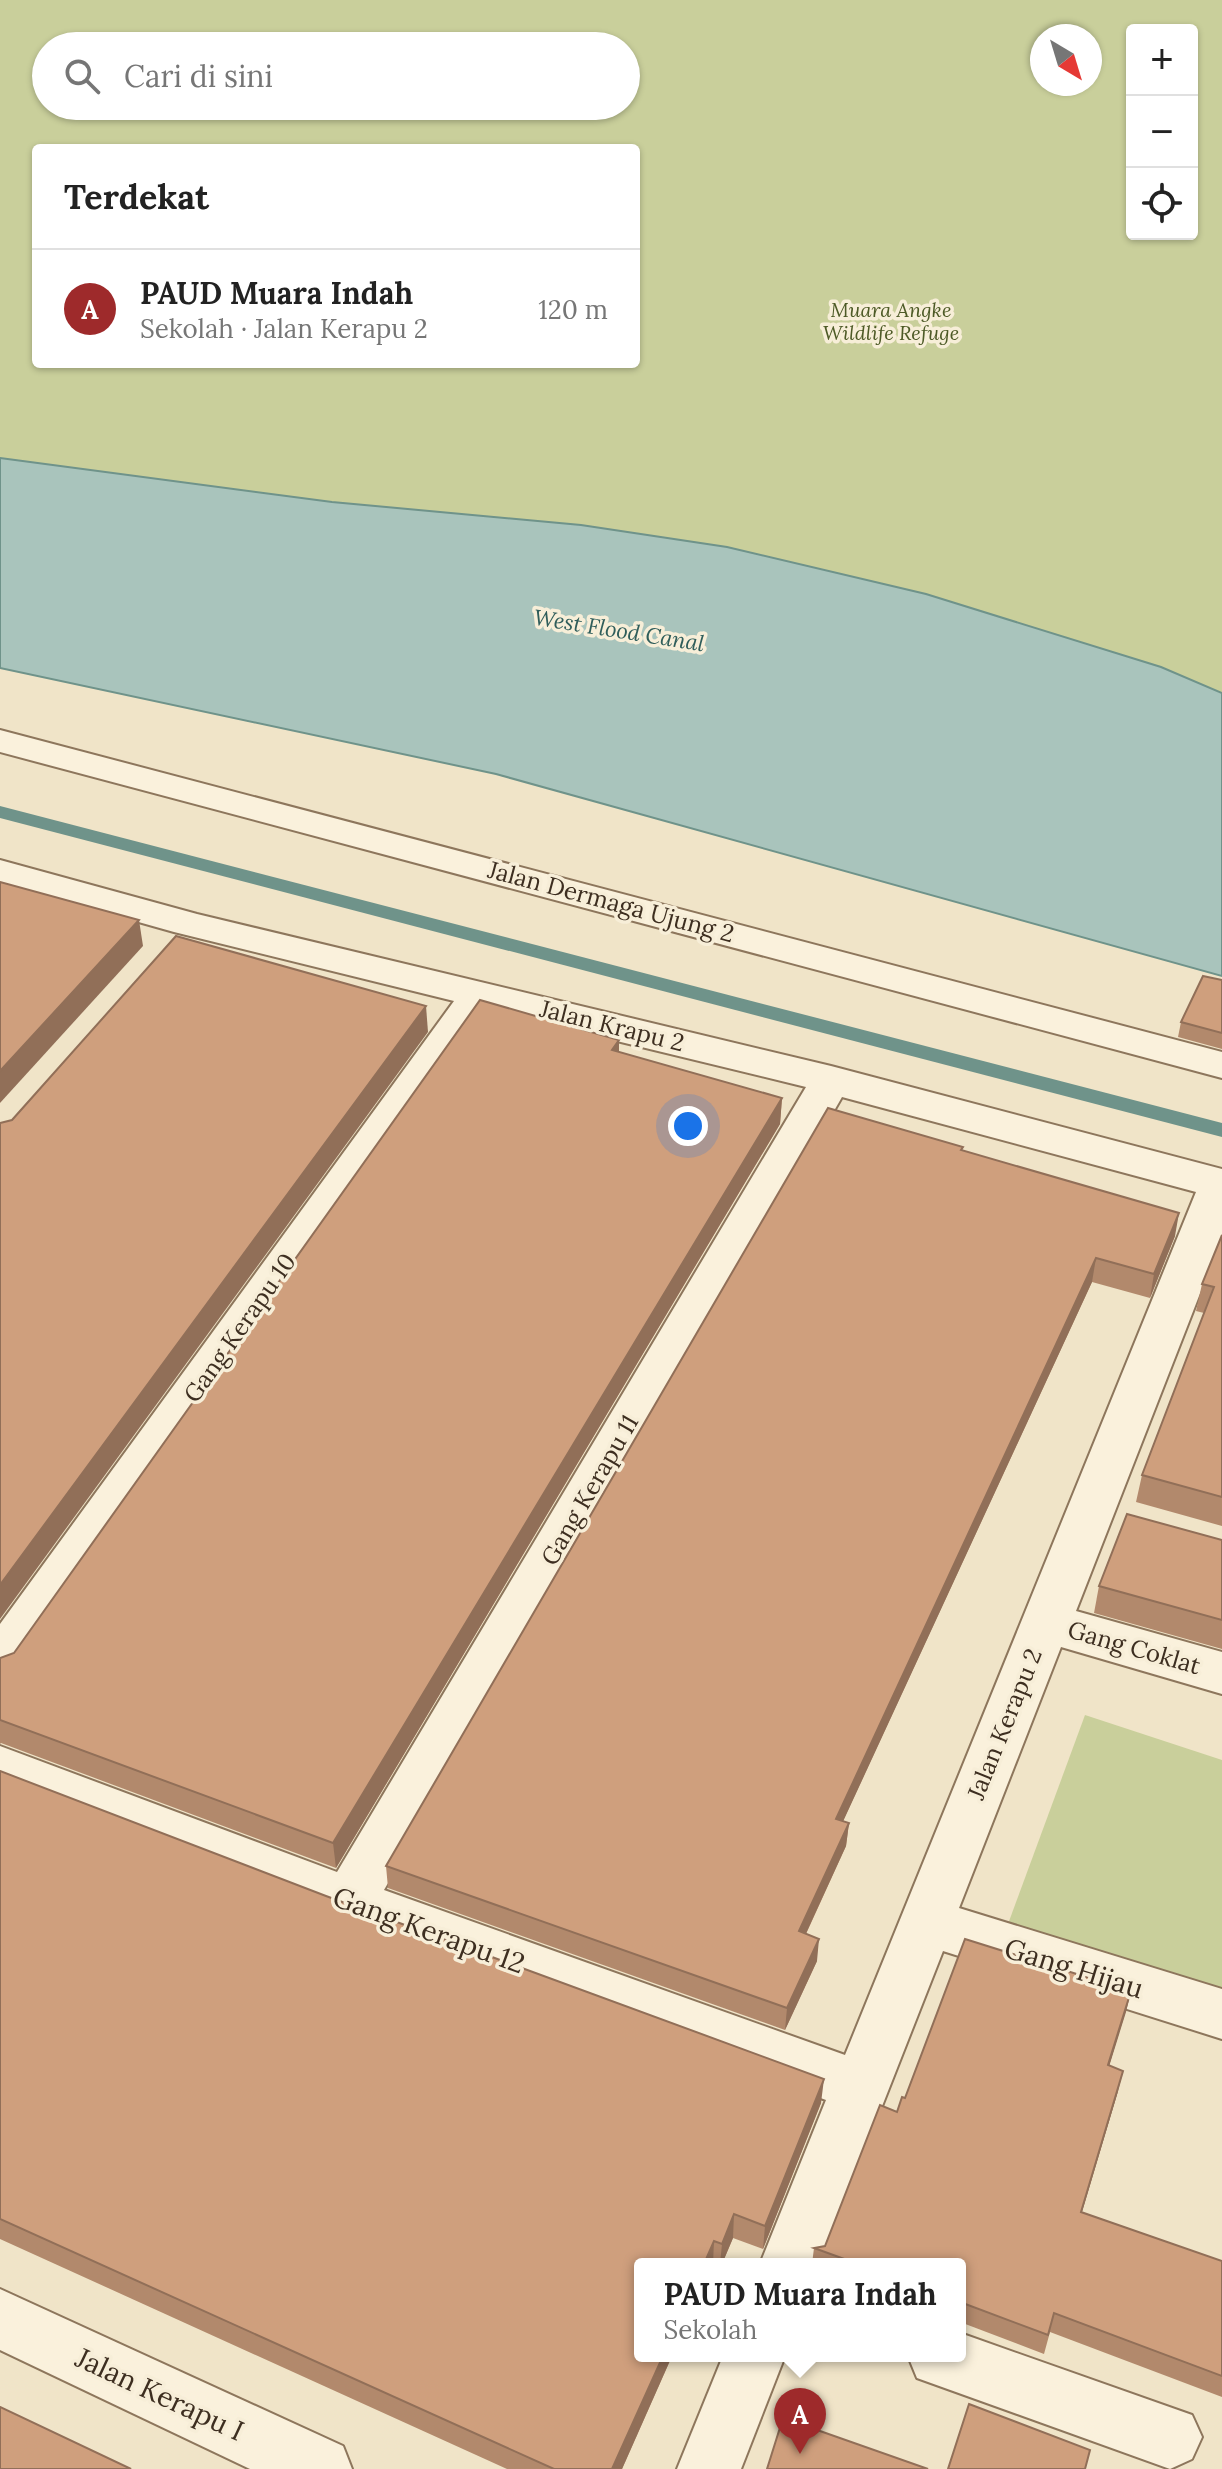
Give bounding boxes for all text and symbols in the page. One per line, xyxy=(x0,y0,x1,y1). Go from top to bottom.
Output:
north arrow xyxy=(1030,24,1102,96)
map controls xyxy=(1126,24,1198,240)
button: + xyxy=(1126,24,1198,96)
search box xyxy=(32,32,640,120)
icon: search xyxy=(60,54,104,98)
text: Cari di sini xyxy=(124,57,273,95)
button: − xyxy=(1126,96,1198,168)
button: locate xyxy=(1126,168,1198,240)
text: Terdekat xyxy=(64,175,209,218)
text: PAUD Muara Indah xyxy=(140,274,413,312)
text: A xyxy=(81,293,99,326)
text: 120 m xyxy=(538,293,608,326)
park label: Muara Angke Wildlife Refuge xyxy=(823,297,959,345)
text: Sekolah · Jalan Kerapu 2 xyxy=(140,312,428,345)
water label: West Flood Canal xyxy=(532,603,706,657)
street label: Jalan Dermaga Ujung 2 xyxy=(484,853,738,949)
street label: Jalan Krapu 2 xyxy=(536,992,687,1058)
your location xyxy=(668,1106,708,1146)
street label: Gang Kerapu 10 xyxy=(177,1247,302,1408)
street label: Gang Kerapu 11 xyxy=(534,1409,645,1571)
street label: Gang Coklat xyxy=(1064,1614,1205,1681)
street label: Jalan Kerapu 2 xyxy=(960,1644,1049,1805)
street label: Gang Kerapu 12 xyxy=(328,1879,530,1981)
street label: Gang Hijau xyxy=(1000,1930,1148,2006)
popup xyxy=(634,2258,966,2362)
text: PAUD Muara Indah xyxy=(663,2275,937,2313)
text: Sekolah xyxy=(663,2313,757,2346)
street label: Jalan Kerapu I xyxy=(69,2339,250,2449)
pin: A xyxy=(774,2388,826,2454)

